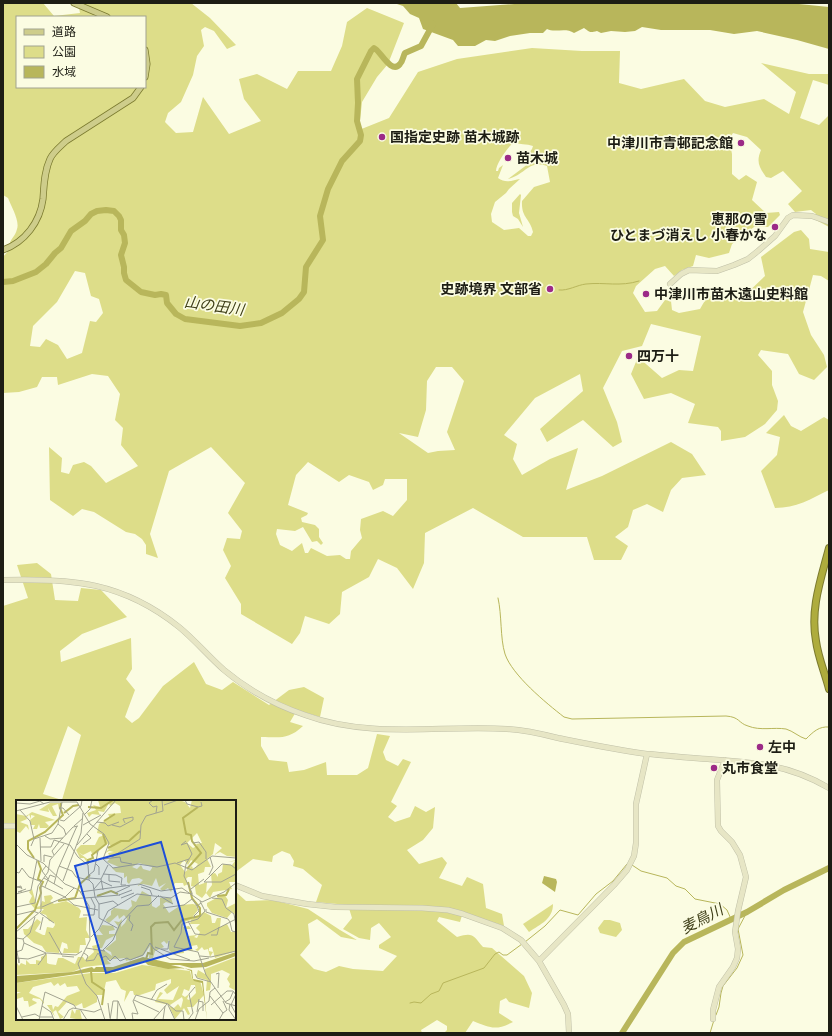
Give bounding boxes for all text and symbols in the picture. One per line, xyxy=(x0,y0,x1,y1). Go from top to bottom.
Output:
legend xyxy=(16,16,146,88)
text: 道路 xyxy=(52,25,76,39)
text: 公園 xyxy=(52,45,76,59)
text: 水域 xyxy=(52,65,76,79)
place label: 国指定史跡 苗木城跡 xyxy=(390,129,520,145)
marker: 国指定史跡 苗木城跡 xyxy=(377,132,387,142)
place label: 中津川市青邨記念館 xyxy=(607,135,733,151)
marker: 中津川市青邨記念館 xyxy=(736,138,746,148)
place label: 苗木城 xyxy=(516,150,558,166)
marker: 苗木城 xyxy=(503,153,513,163)
place label: 恵那の雪 ひとまづ消えし 小春かな xyxy=(610,211,767,243)
marker: 恵那の雪 ひとまづ消えし 小春かな xyxy=(770,222,780,232)
place label: 史跡境界 文部省 xyxy=(440,281,542,297)
marker: 史跡境界 文部省 xyxy=(545,284,555,294)
place label: 中津川市苗木遠山史料館 xyxy=(654,286,808,302)
marker: 中津川市苗木遠山史料館 xyxy=(641,289,651,299)
water label: 山の田川 xyxy=(183,293,247,319)
place label: 四万十 xyxy=(637,348,679,364)
marker: 四万十 xyxy=(624,351,634,361)
place label: 左中 xyxy=(768,739,796,755)
marker: 左中 xyxy=(755,742,765,752)
place label: 丸市食堂 xyxy=(722,760,778,776)
marker: 丸市食堂 xyxy=(709,763,719,773)
inset map xyxy=(16,800,236,1020)
water label: 麦鳥川 xyxy=(678,900,728,938)

